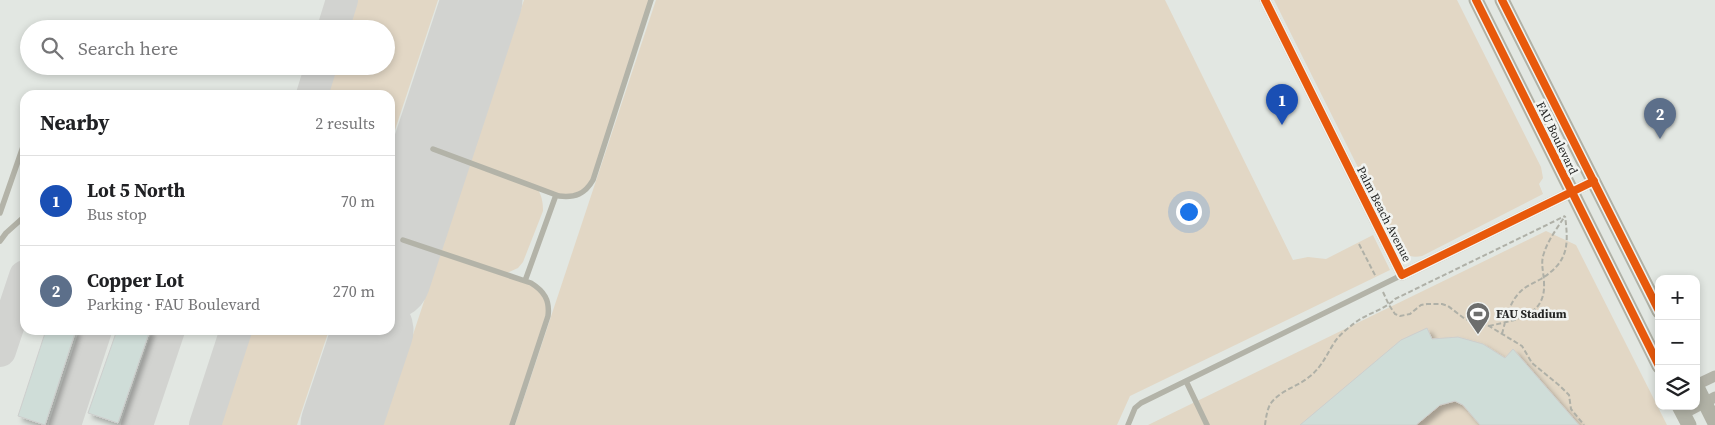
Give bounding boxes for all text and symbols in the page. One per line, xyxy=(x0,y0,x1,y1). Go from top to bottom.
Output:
search box xyxy=(20,20,395,75)
icon: search xyxy=(38,34,66,62)
text: Search here xyxy=(78,35,178,61)
pin: 1 xyxy=(1266,84,1298,125)
pin: 2 xyxy=(1644,98,1676,139)
street label: FAU Boulevard xyxy=(1532,99,1582,177)
text: Nearby xyxy=(40,108,110,137)
text: 2 results xyxy=(315,112,375,134)
street label: Palm Beach Avenue xyxy=(1353,164,1415,264)
text: Lot 5 North xyxy=(87,177,185,203)
text: 1 xyxy=(52,190,60,212)
text: 70 m xyxy=(341,190,375,212)
your location xyxy=(1176,199,1202,225)
text: Bus stop xyxy=(87,203,147,225)
text: Copper Lot xyxy=(87,267,184,293)
map controls xyxy=(1655,275,1700,410)
button: + xyxy=(1655,275,1700,320)
text: 2 xyxy=(52,280,60,302)
text: 270 m xyxy=(333,280,375,302)
text: Parking · FAU Boulevard xyxy=(87,293,260,315)
sports icon: FAU Stadium xyxy=(1465,301,1491,335)
place label: FAU Stadium xyxy=(1496,306,1567,322)
button: − xyxy=(1655,320,1700,365)
button: layers xyxy=(1655,365,1700,410)

